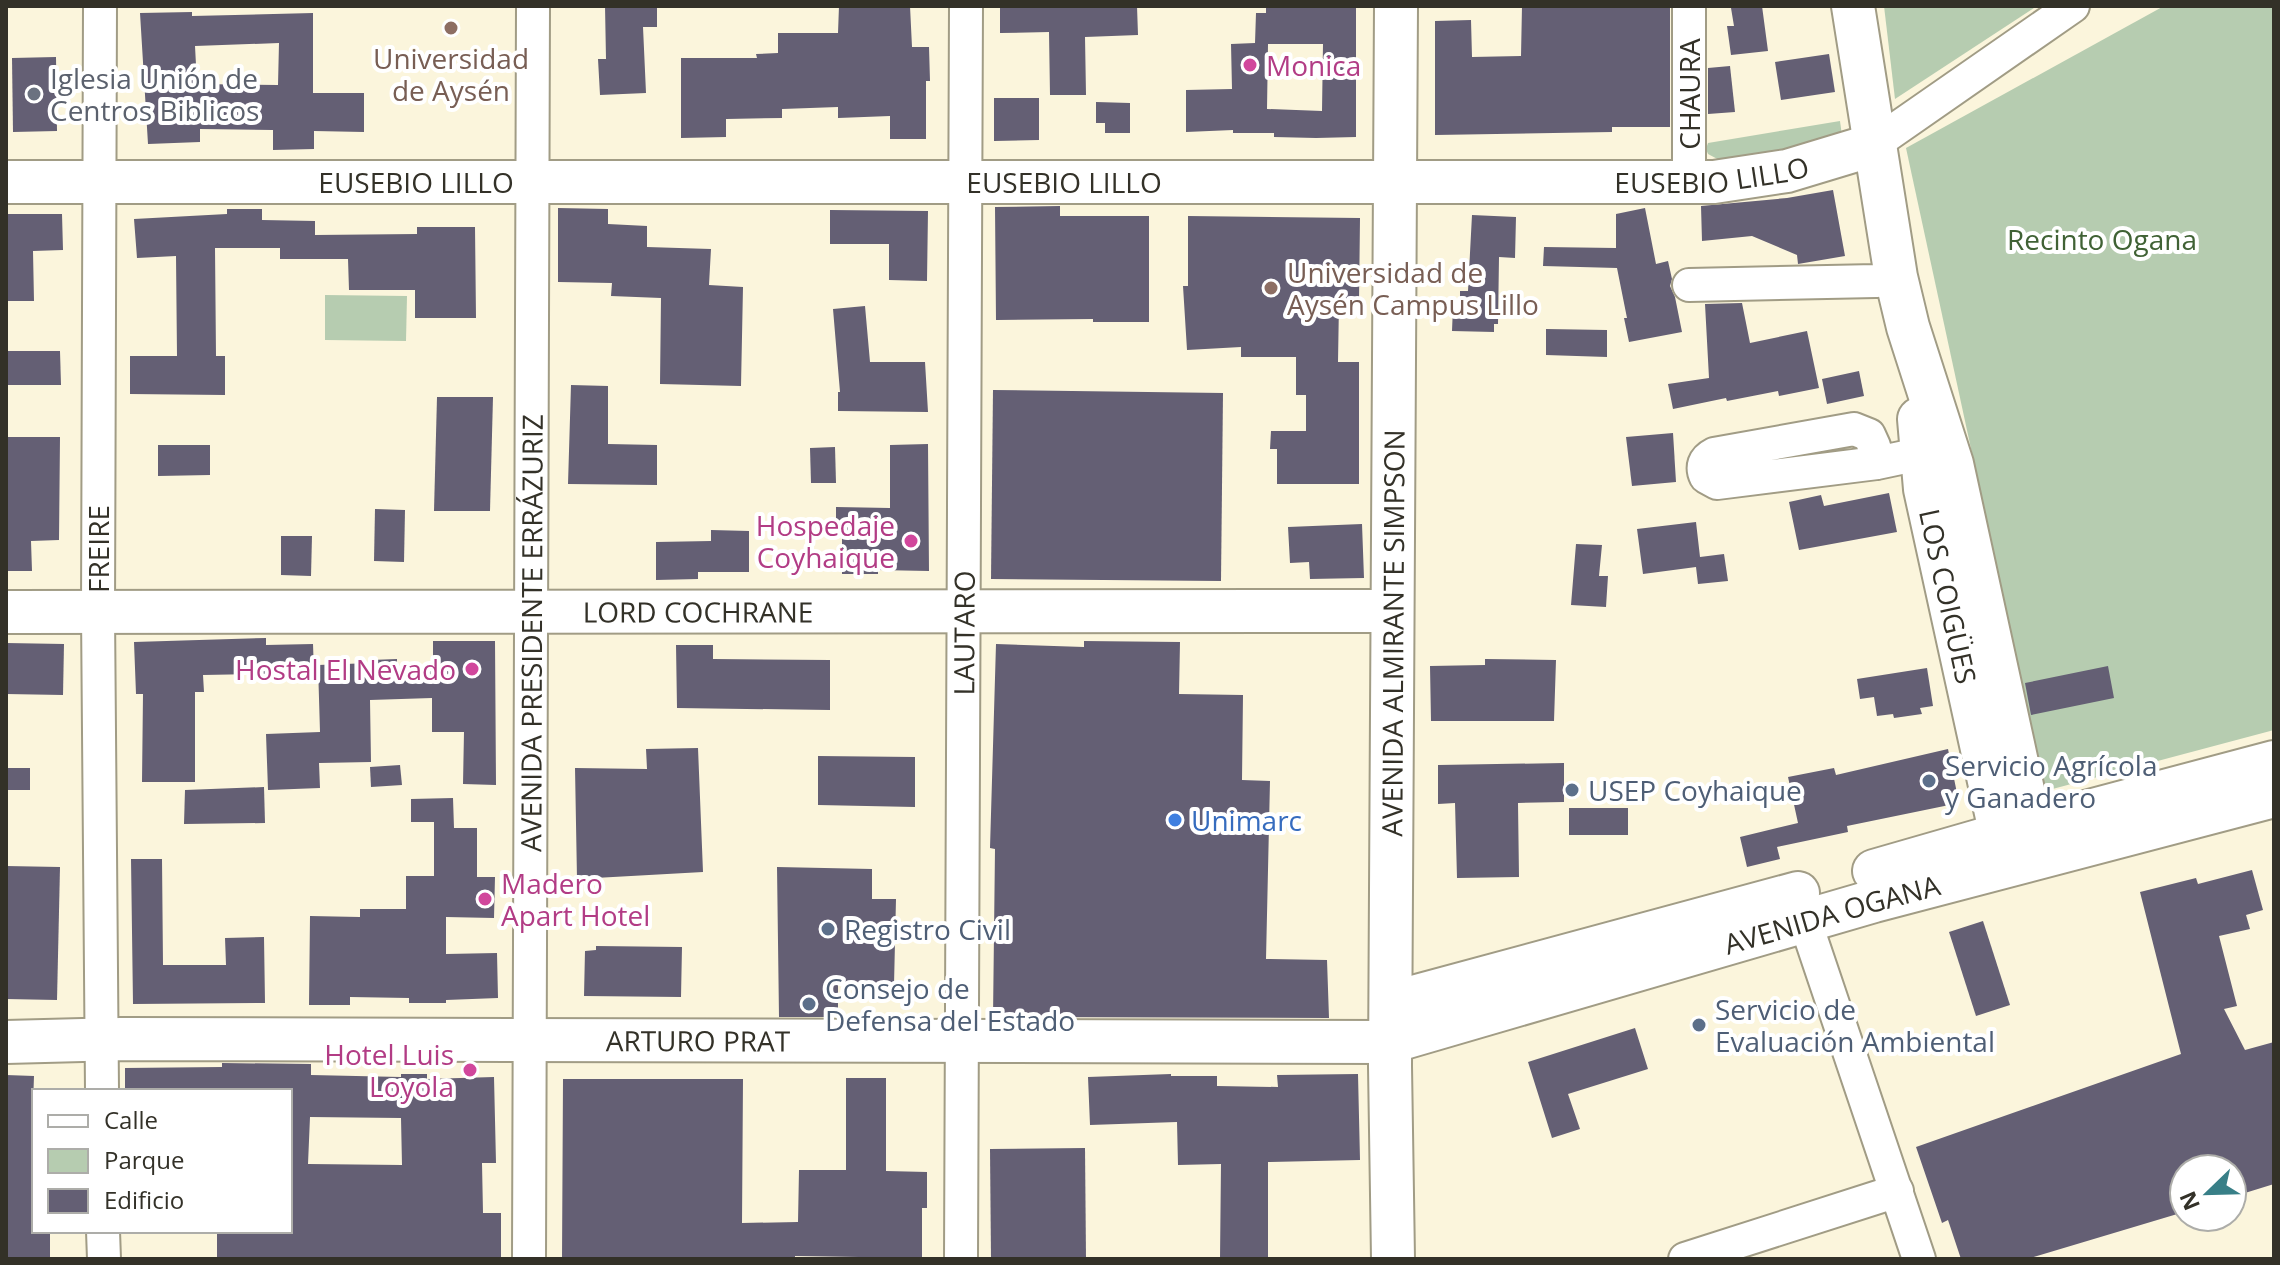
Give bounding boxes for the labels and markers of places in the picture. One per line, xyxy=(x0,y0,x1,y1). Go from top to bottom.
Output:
marker: Universidad de Aysén xyxy=(442,19,460,37)
place label: Universidad de Aysén xyxy=(373,39,529,109)
place label: Monica xyxy=(1266,46,1361,84)
marker: Monica xyxy=(1241,56,1259,74)
place label: Iglesia Unión de Centros Biblicos xyxy=(50,59,259,129)
marker: Iglesia Unión de Centros Biblicos xyxy=(25,85,43,103)
place label: Universidad de Aysén Campus Lillo xyxy=(1287,253,1539,323)
marker: Universidad de Aysén Campus Lillo xyxy=(1262,279,1280,297)
place label: Hospedaje Coyhaique xyxy=(756,506,895,576)
marker: Hospedaje Coyhaique xyxy=(902,532,920,550)
place label: Hostal El Nevado xyxy=(235,650,456,688)
marker: Hostal El Nevado xyxy=(463,660,481,678)
place label: Servicio Agrícola y Ganadero xyxy=(1945,746,2157,816)
place label: USEP Coyhaique xyxy=(1588,771,1802,809)
marker: Servicio Agrícola y Ganadero xyxy=(1920,772,1938,790)
marker: USEP Coyhaique xyxy=(1563,781,1581,799)
place label: Unimarc xyxy=(1191,801,1302,839)
marker: Unimarc xyxy=(1166,811,1184,829)
place label: Madero Apart Hotel xyxy=(501,864,650,934)
marker: Madero Apart Hotel xyxy=(476,890,494,908)
place label: Registro Civil xyxy=(844,910,1011,948)
marker: Registro Civil xyxy=(819,920,837,938)
place label: Consejo de Defensa del Estado xyxy=(825,969,1075,1039)
place label: Servicio de Evaluación Ambiental xyxy=(1715,990,1995,1060)
marker: Consejo de Defensa del Estado xyxy=(800,995,818,1013)
marker: Servicio de Evaluación Ambiental xyxy=(1690,1016,1708,1034)
place label: Hotel Luis Loyola xyxy=(324,1035,454,1105)
marker: Hotel Luis Loyola xyxy=(461,1061,479,1079)

